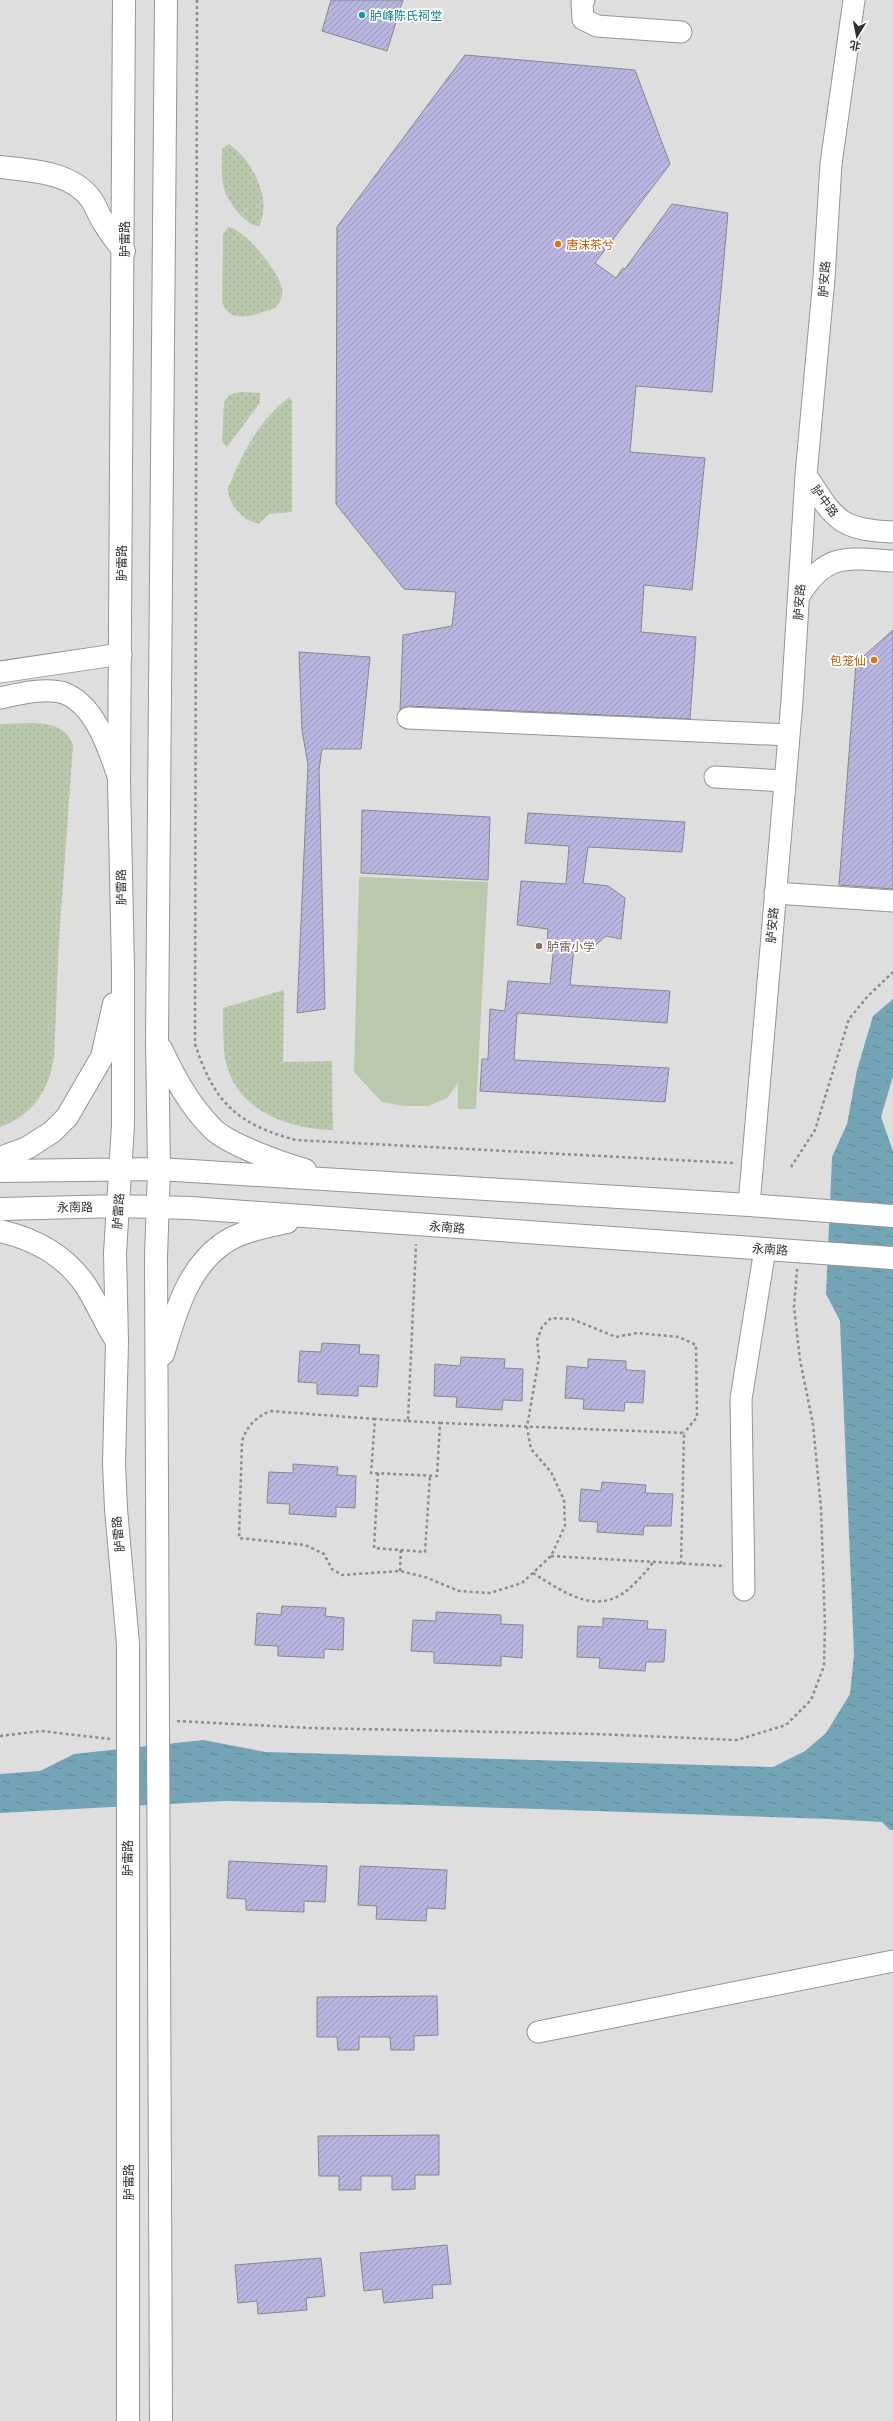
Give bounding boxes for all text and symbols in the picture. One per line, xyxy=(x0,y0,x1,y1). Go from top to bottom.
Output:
place label: 胪峰陈氏祠堂 xyxy=(370,8,442,23)
marker: 胪峰陈氏祠堂 xyxy=(357,10,367,20)
north arrow xyxy=(837,16,877,56)
text: 北 xyxy=(849,38,862,54)
street label: 胪雷路 xyxy=(117,221,132,257)
place label: 唐沫茶兮 xyxy=(566,237,614,252)
marker: 唐沫茶兮 xyxy=(553,239,563,249)
street label: 胪安路 xyxy=(815,261,833,297)
street label: 胪中路 xyxy=(808,482,842,520)
street label: 胪雷路 xyxy=(114,545,129,581)
street label: 胪安路 xyxy=(790,584,808,620)
place label: 包笼仙 xyxy=(830,653,866,668)
marker: 包笼仙 xyxy=(869,655,879,665)
street label: 胪雷路 xyxy=(113,869,129,905)
street label: 胪安路 xyxy=(763,906,781,944)
place label: 胪雷小学 xyxy=(547,939,595,954)
marker: 胪雷小学 xyxy=(534,941,544,951)
street label: 胪雷路 xyxy=(109,1193,127,1229)
street label: 永南路 xyxy=(57,1199,93,1215)
street label: 永南路 xyxy=(429,1218,465,1236)
street label: 永南路 xyxy=(752,1240,788,1258)
street label: 胪雷路 xyxy=(109,1515,127,1553)
street label: 胪雷路 xyxy=(120,1840,135,1876)
street label: 胪雷路 xyxy=(121,2164,136,2200)

